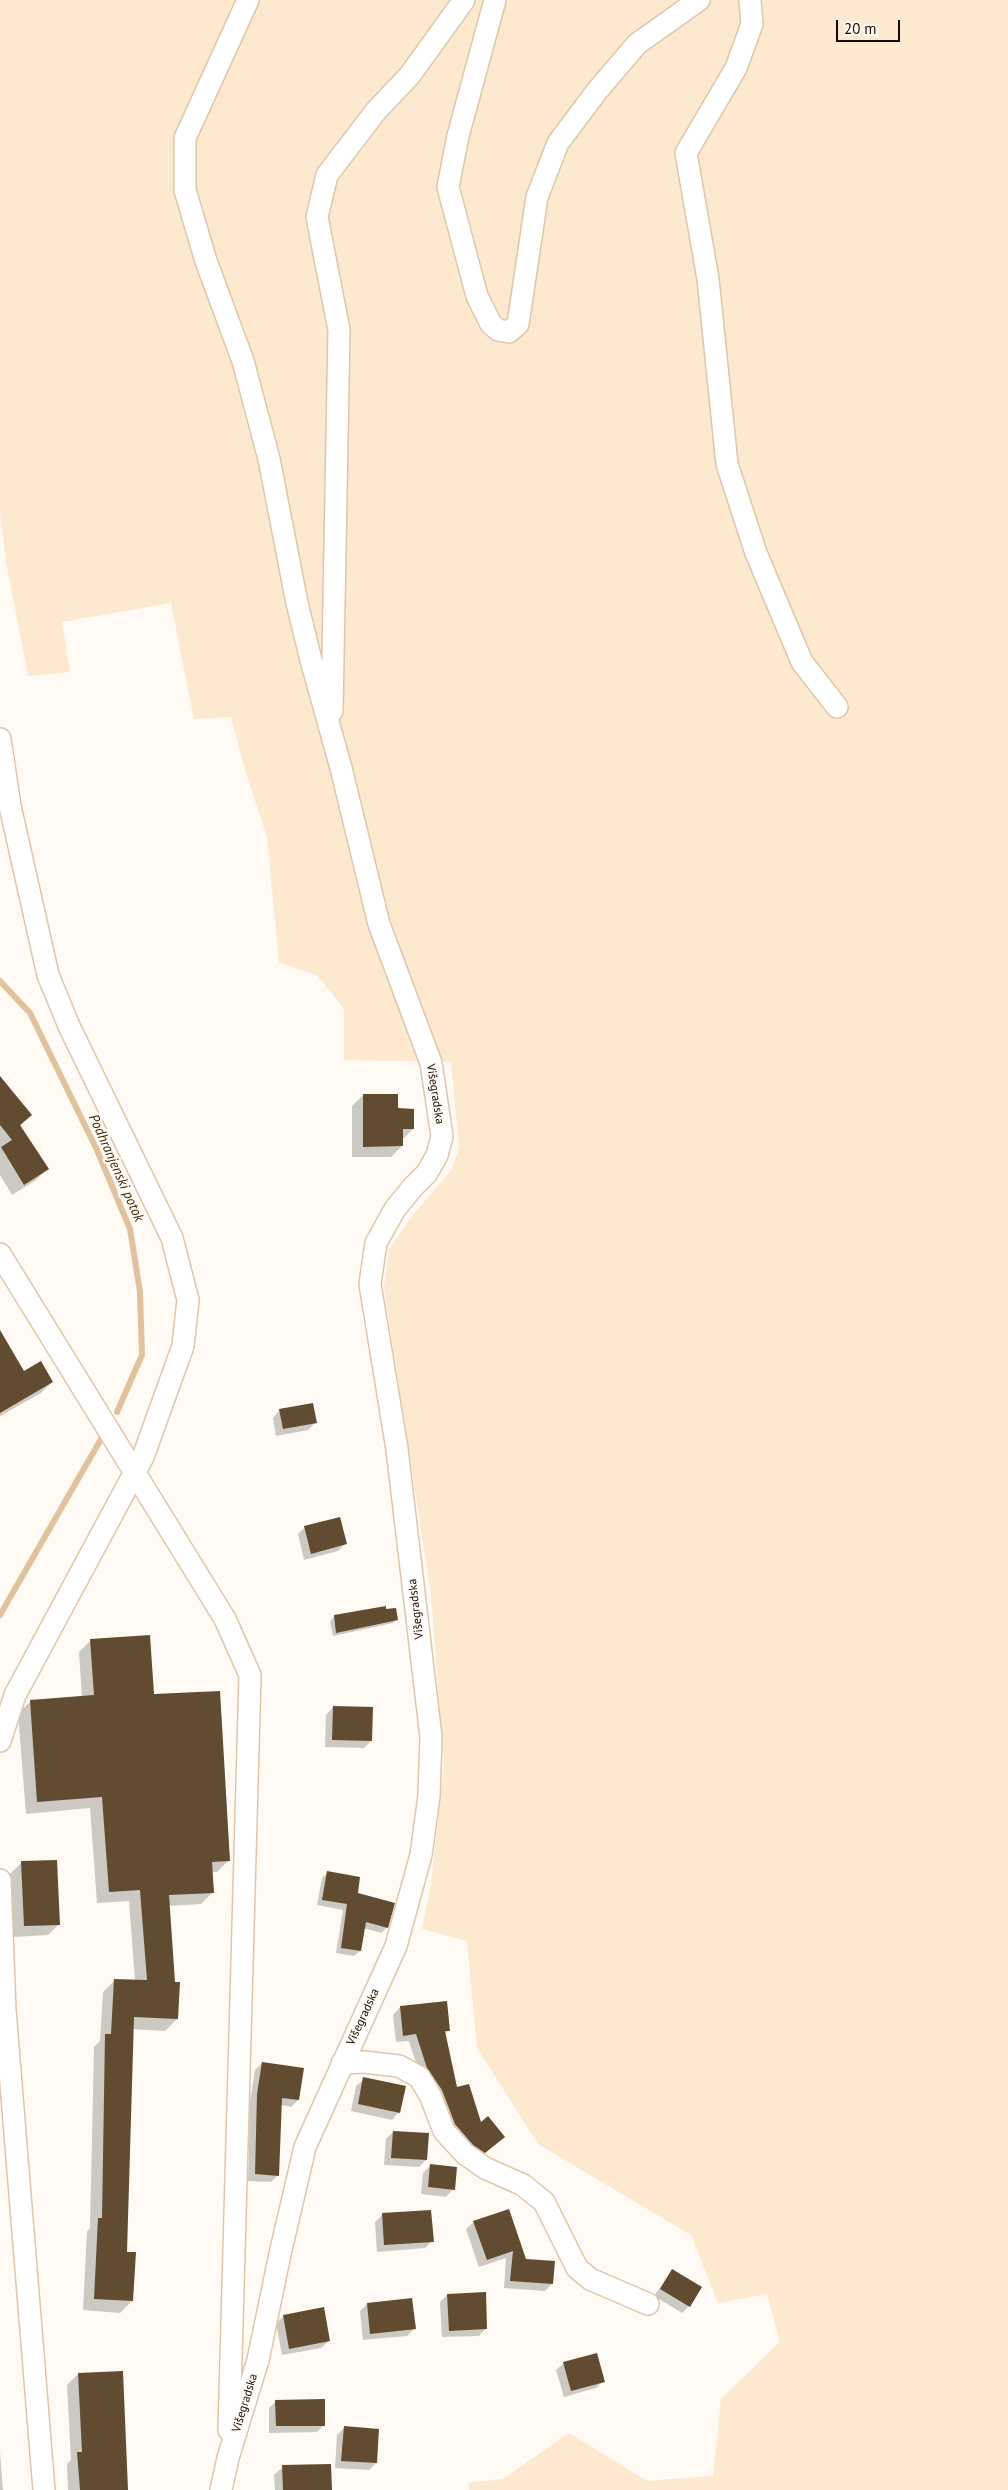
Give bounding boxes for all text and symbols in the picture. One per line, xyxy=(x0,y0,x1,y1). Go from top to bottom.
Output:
scale bar xyxy=(838,10,902,42)
text: 20 m xyxy=(844,19,877,38)
street label: Višegradska xyxy=(423,1063,447,1125)
water label: Podhranjenski potok xyxy=(85,1112,147,1224)
street label: Višegradska xyxy=(405,1578,427,1640)
street label: Višegradska xyxy=(344,1986,382,2048)
street label: Višegradska xyxy=(229,2372,261,2434)

